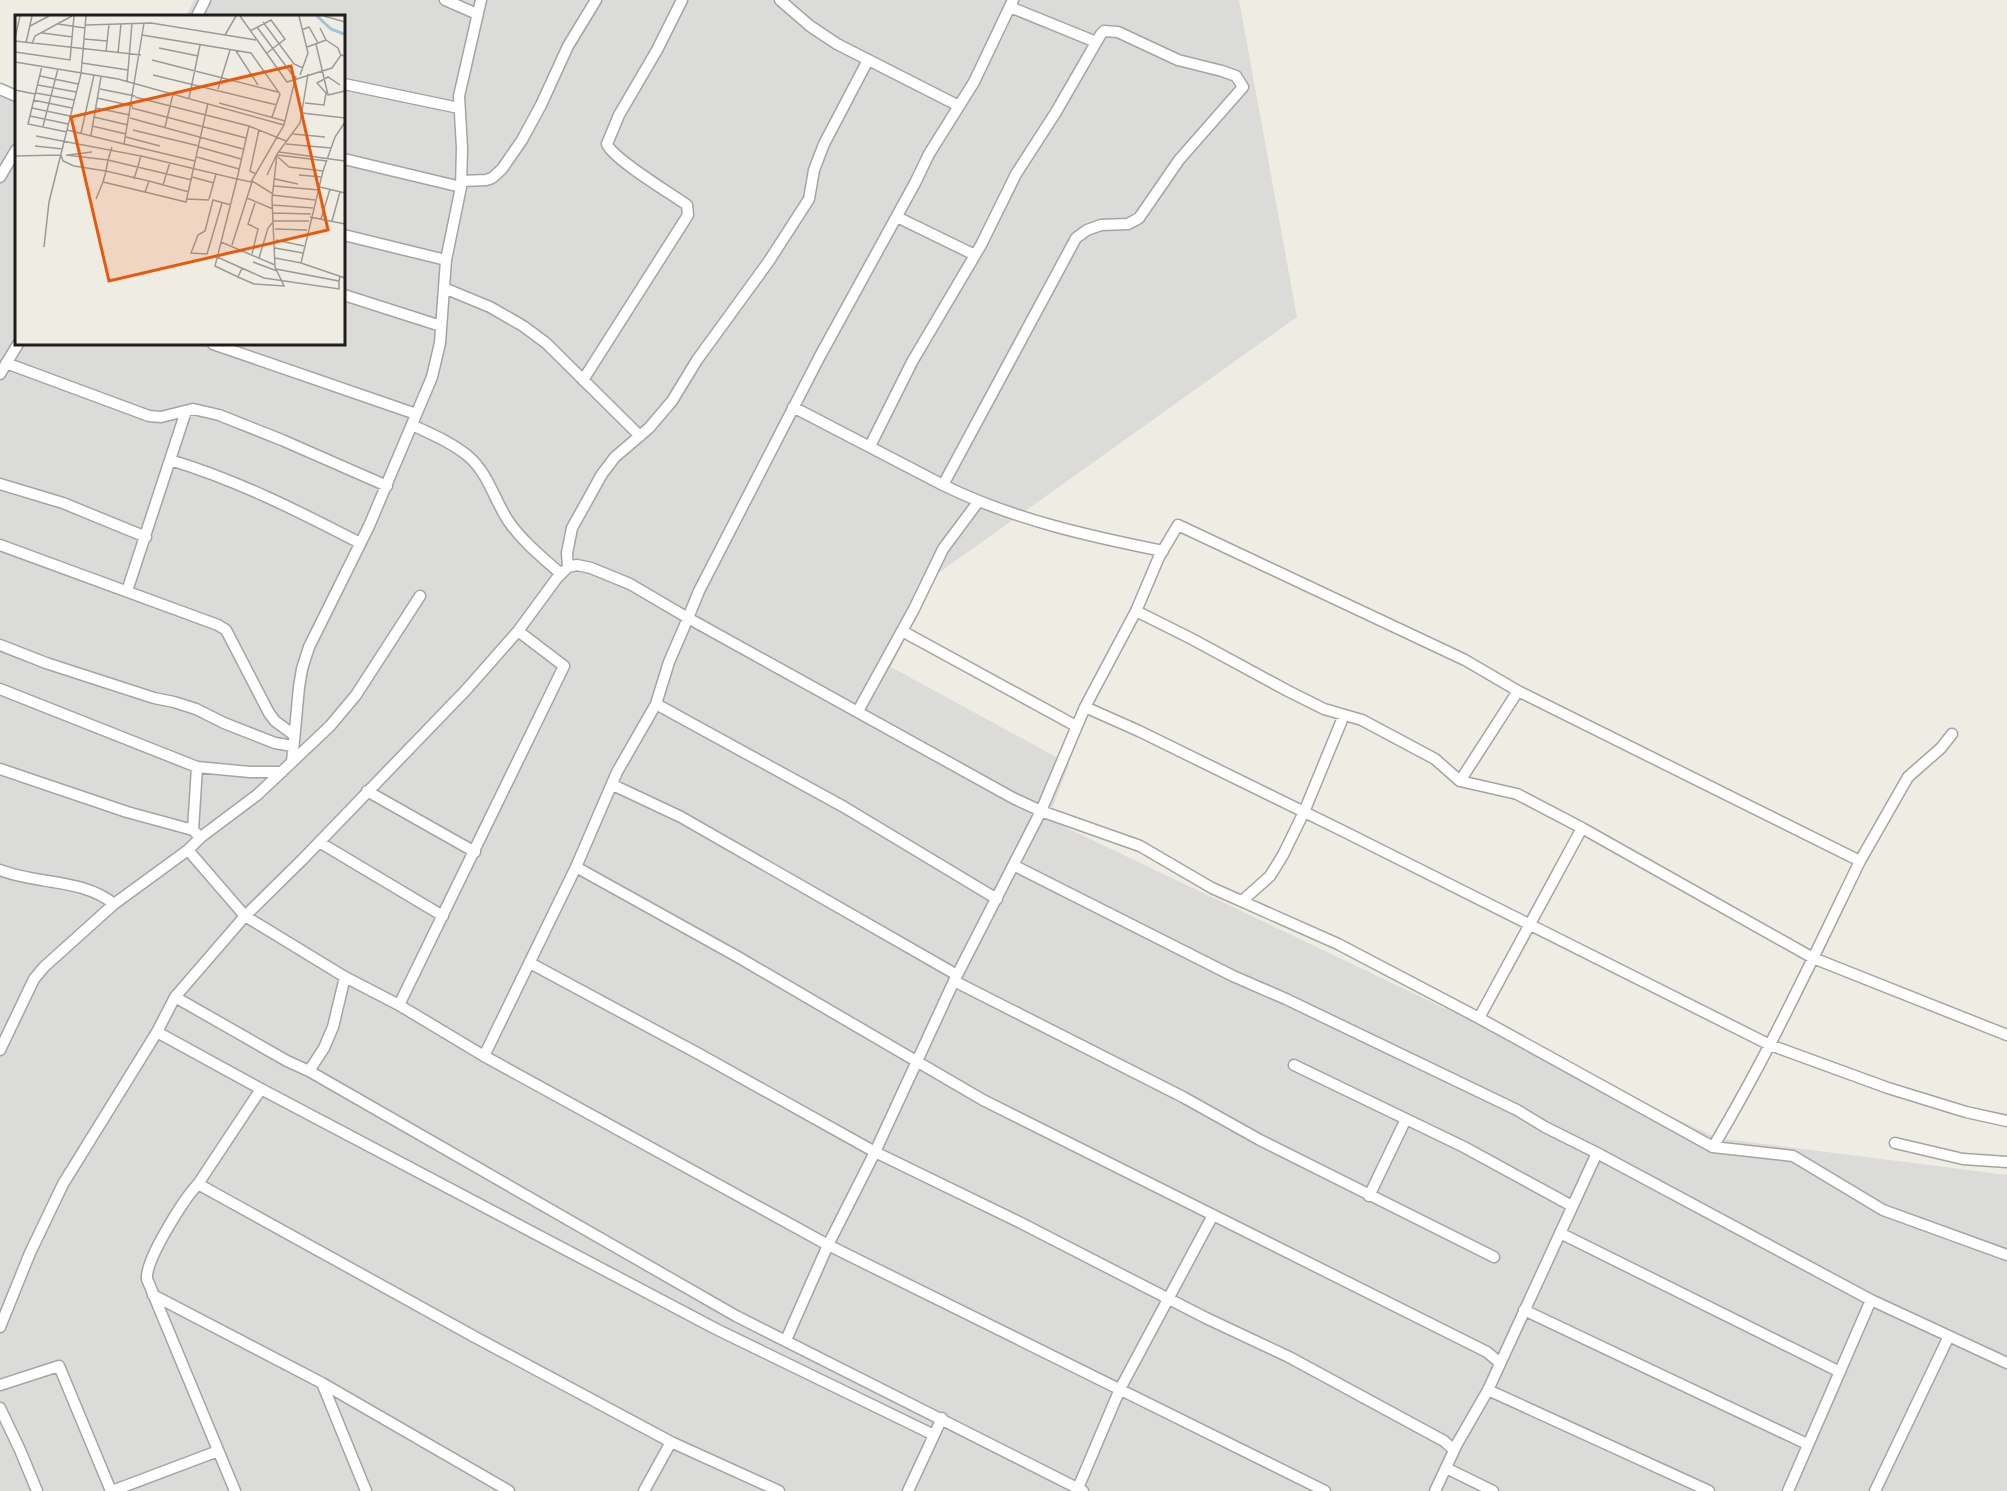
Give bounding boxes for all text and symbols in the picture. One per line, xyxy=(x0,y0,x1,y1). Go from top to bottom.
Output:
inset map xyxy=(15,15,345,345)

